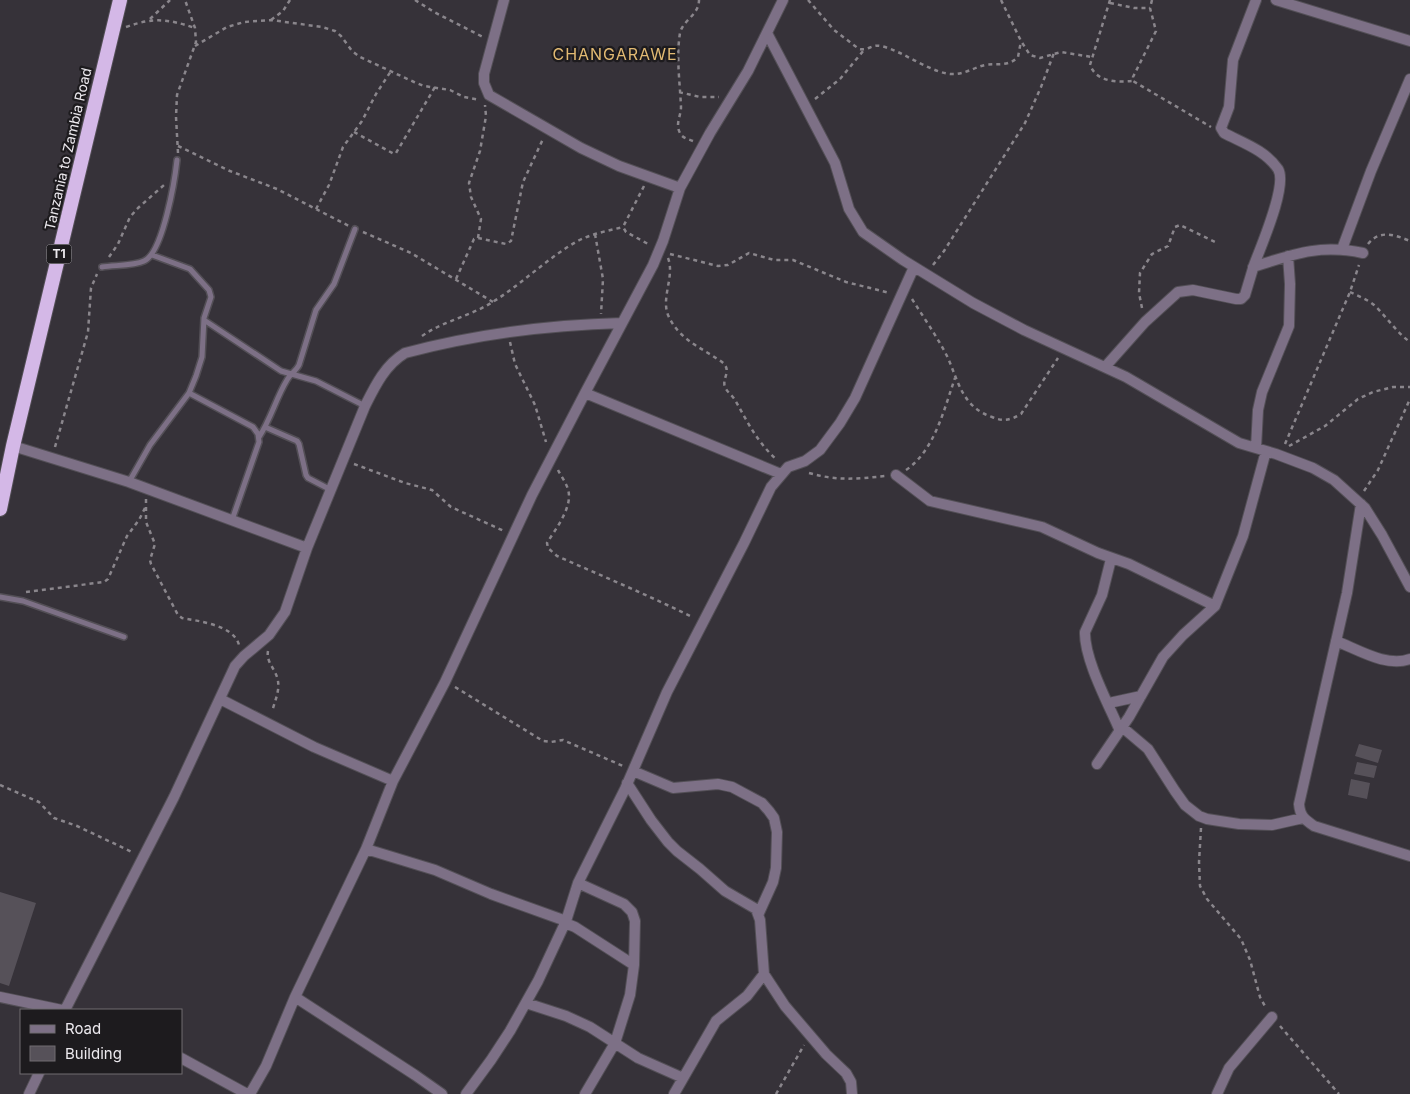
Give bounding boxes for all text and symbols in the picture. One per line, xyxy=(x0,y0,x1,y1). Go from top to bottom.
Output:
district label: CHANGARAWE xyxy=(552,44,678,64)
street label: Tanzania to Zambia Road xyxy=(41,66,95,232)
road number: T1 xyxy=(46,244,72,264)
legend xyxy=(20,1009,182,1074)
text: Road xyxy=(65,1019,101,1038)
text: Building xyxy=(65,1044,122,1063)

